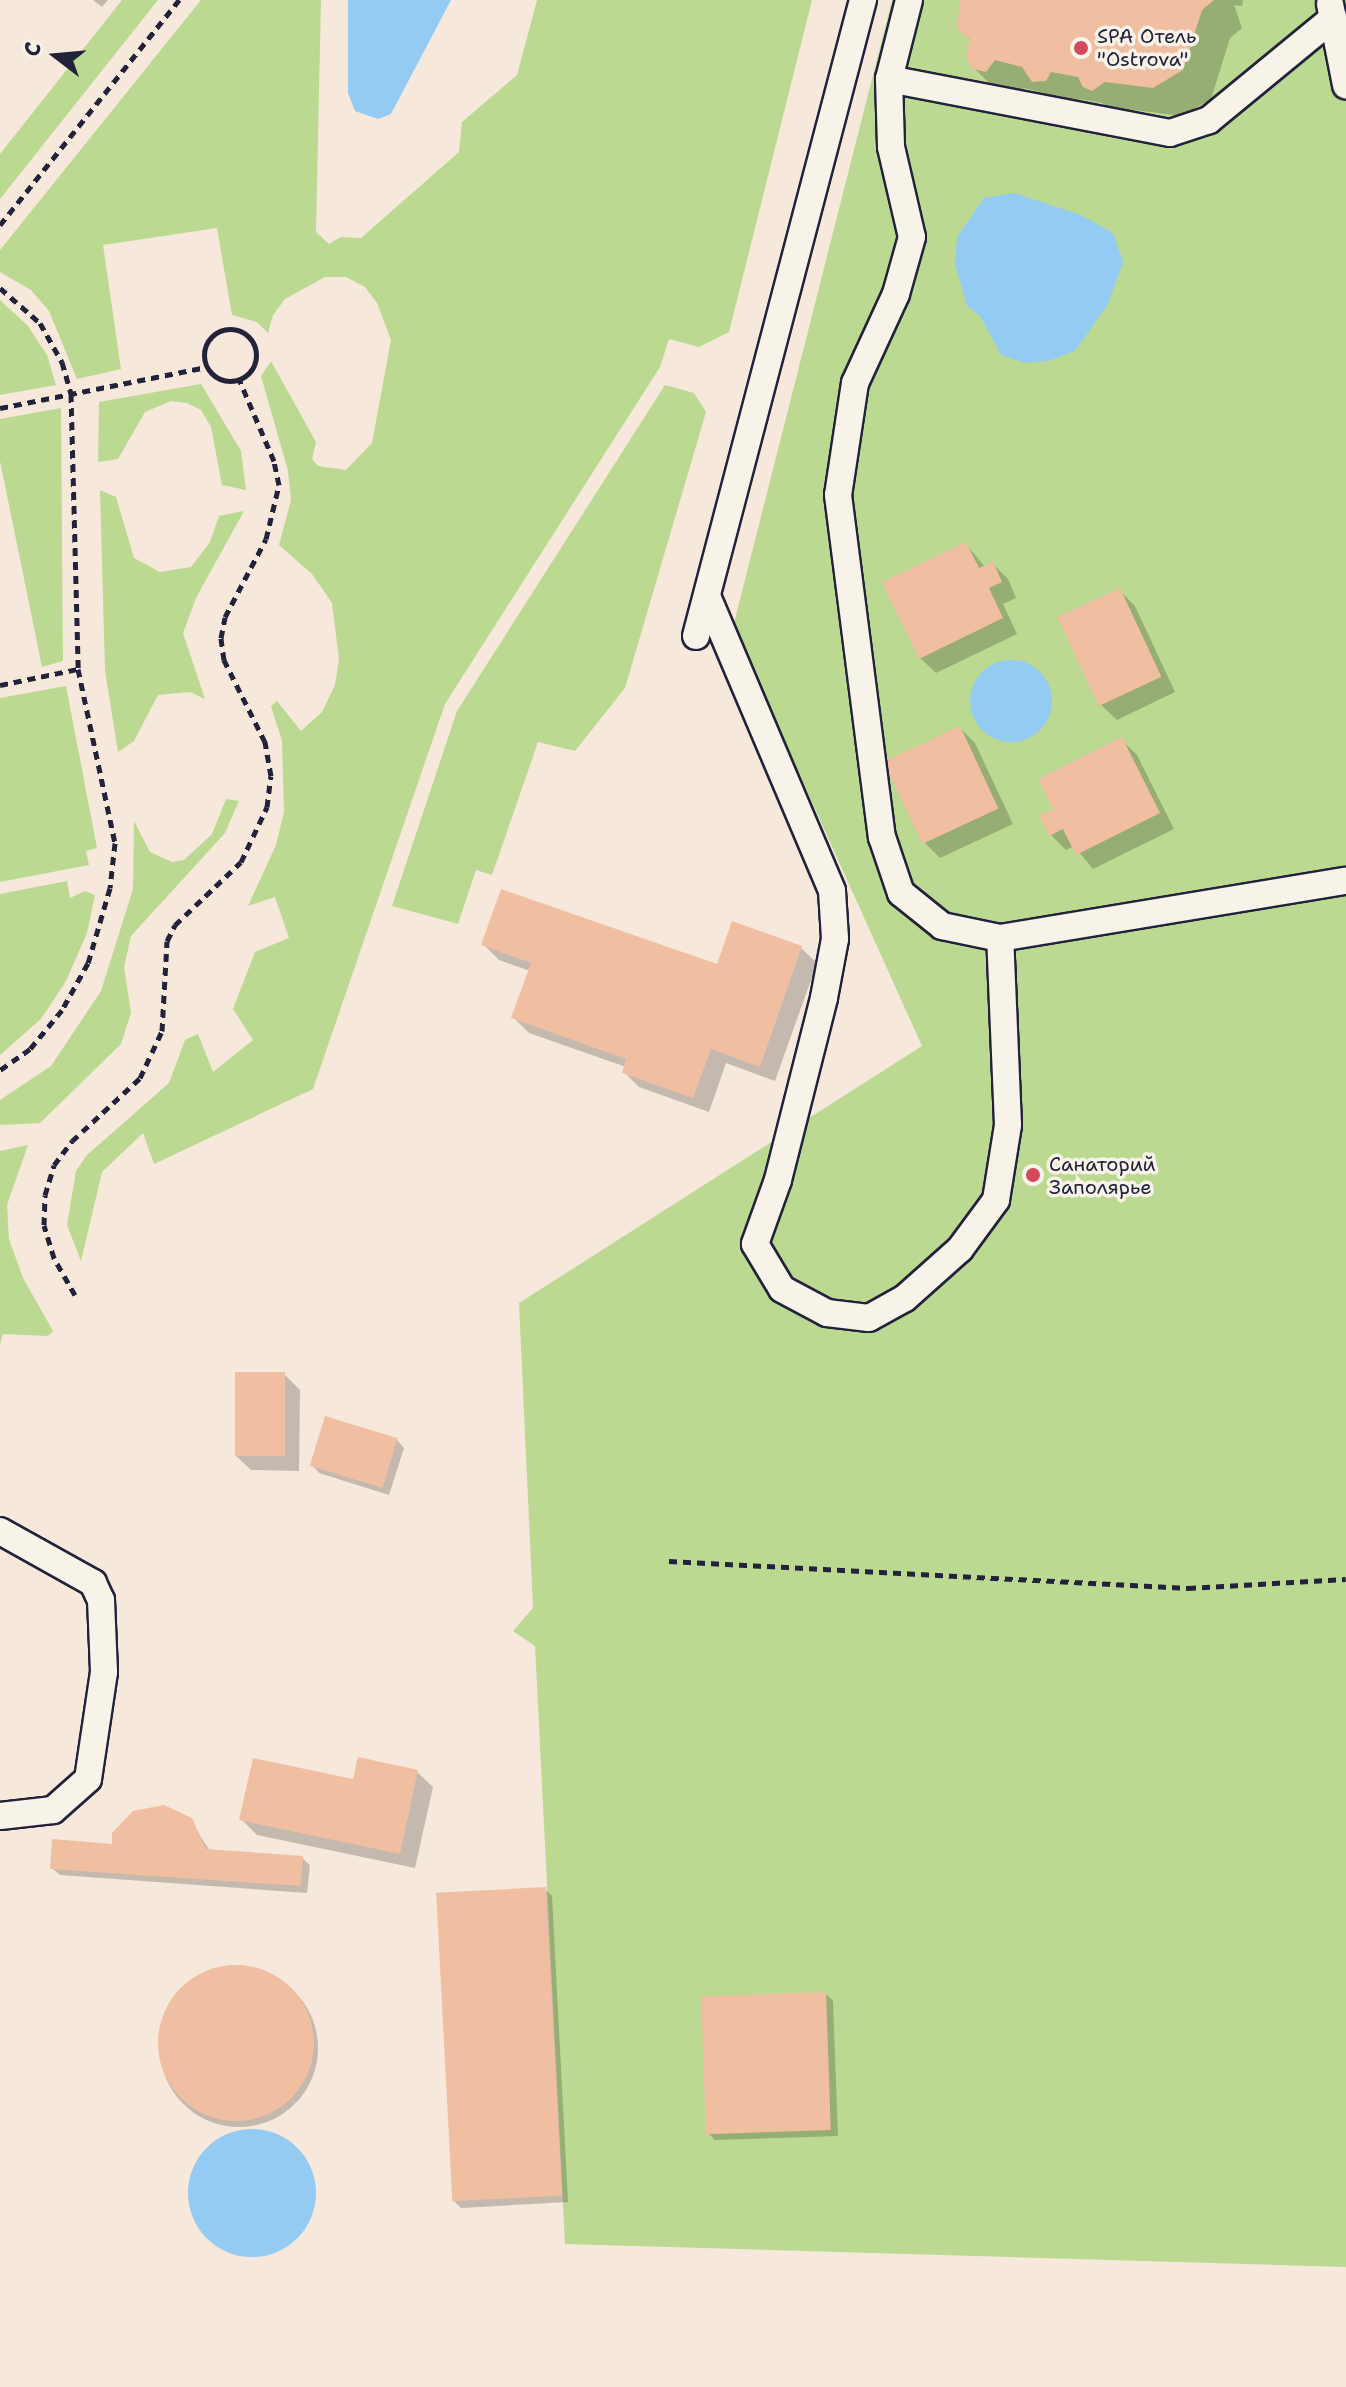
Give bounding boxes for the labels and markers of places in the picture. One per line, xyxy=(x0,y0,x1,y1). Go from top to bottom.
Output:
place label: SPA Отель "Ostrova" xyxy=(1097,24,1196,71)
marker: SPA Отель "Ostrova" xyxy=(1072,39,1090,57)
place label: Санаторий Заполярье xyxy=(1049,1152,1156,1199)
marker: Санаторий Заполярье xyxy=(1024,1166,1042,1184)

